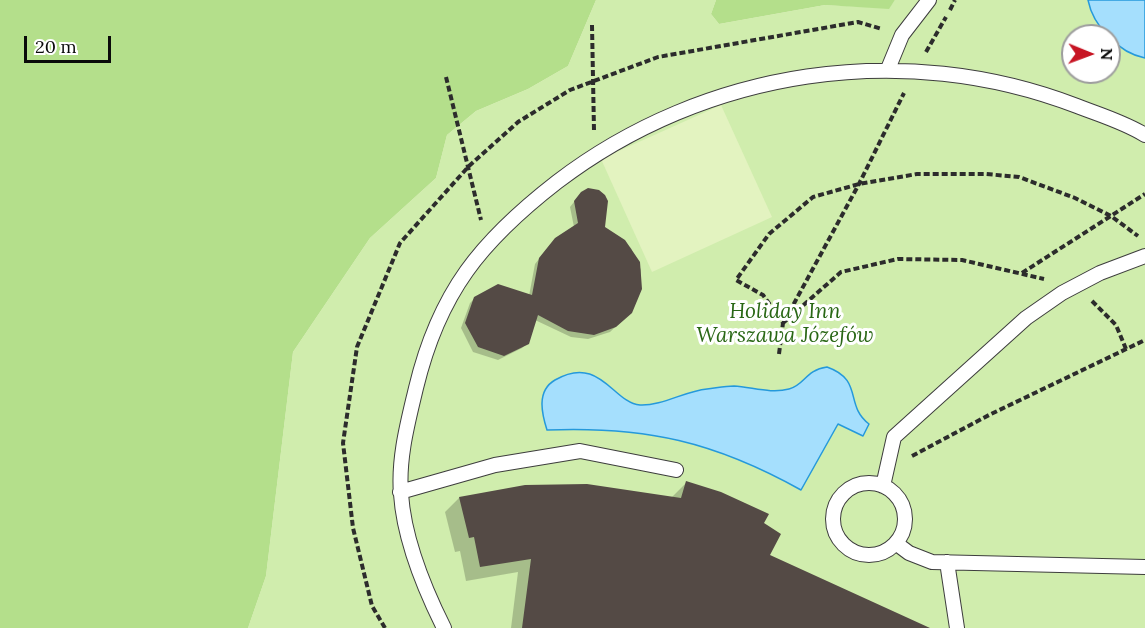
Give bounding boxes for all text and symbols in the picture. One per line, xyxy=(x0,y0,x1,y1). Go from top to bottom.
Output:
scale bar xyxy=(27,24,114,62)
north arrow xyxy=(1061,24,1121,84)
text: 20 m xyxy=(35,35,77,58)
text: N xyxy=(1097,48,1117,61)
park label: Holiday Inn Warszawa Józefów xyxy=(696,299,874,349)

